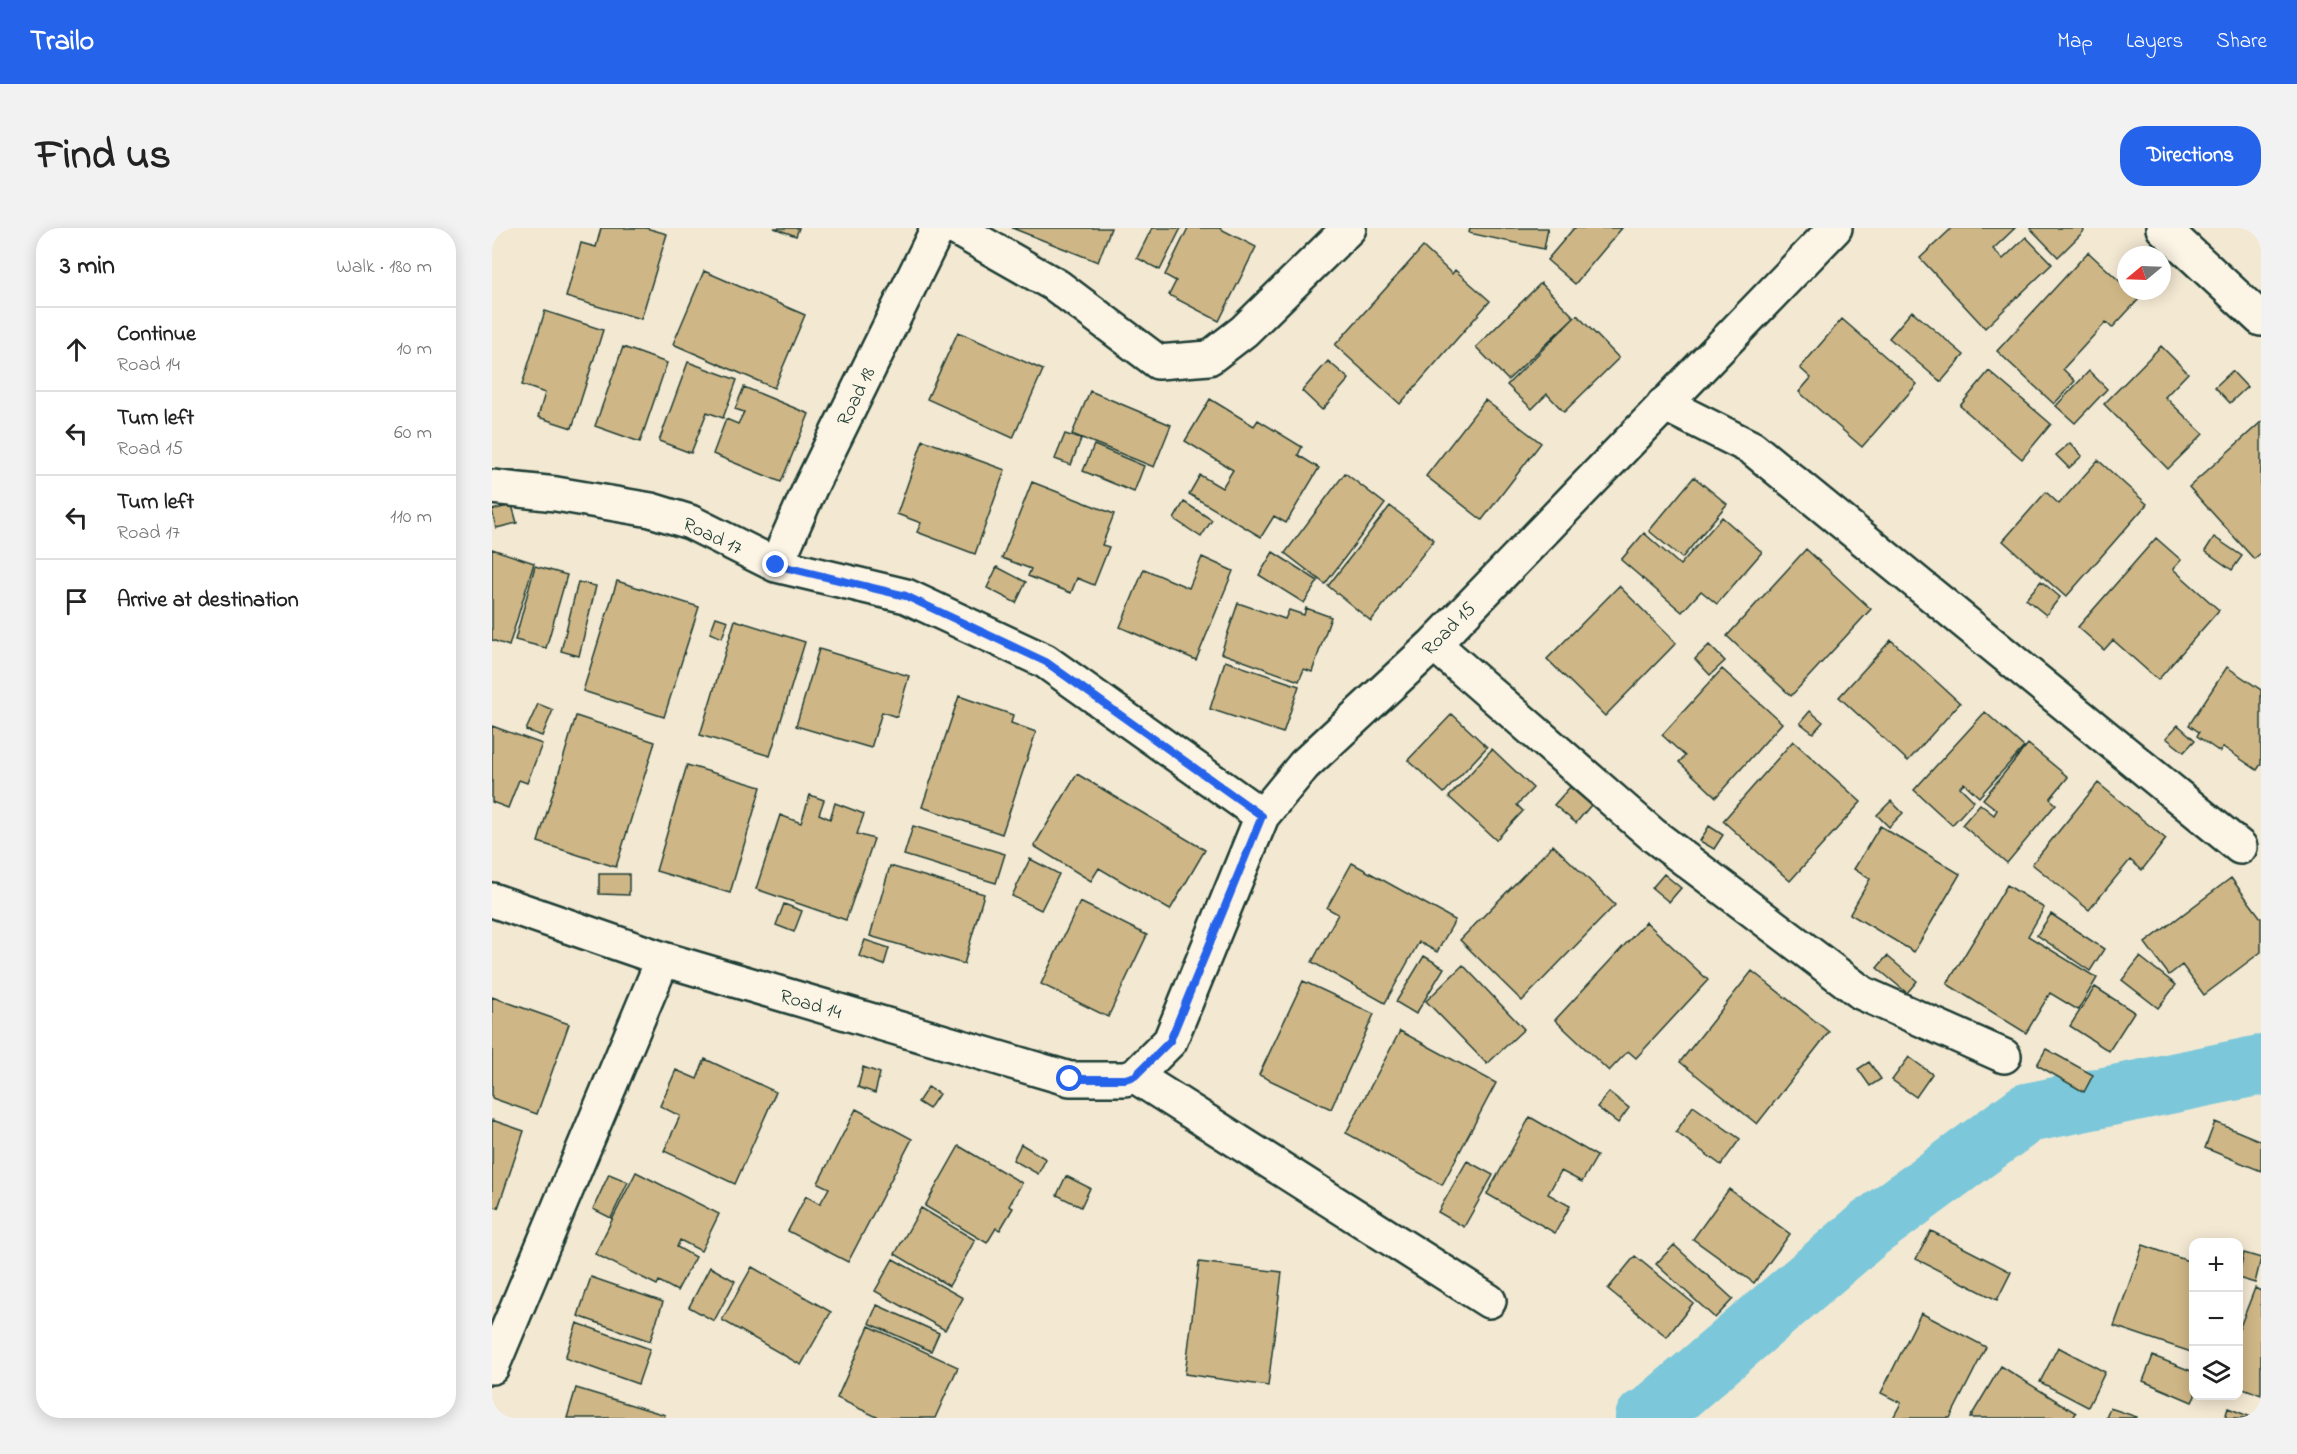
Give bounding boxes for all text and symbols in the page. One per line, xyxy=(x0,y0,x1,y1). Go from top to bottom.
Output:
text: Trailo xyxy=(30,22,94,63)
text: Map xyxy=(2057,27,2093,57)
text: Layers xyxy=(2126,27,2183,57)
text: Share xyxy=(2216,27,2267,57)
text: Find us xyxy=(36,126,171,187)
button: Directions xyxy=(2120,126,2261,186)
north arrow xyxy=(2117,246,2171,300)
text: 3 min xyxy=(60,248,115,286)
text: Walk · 180 m xyxy=(336,253,432,282)
text: Continue xyxy=(117,319,196,351)
icon: ahead xyxy=(60,333,93,366)
text: 10 m xyxy=(396,335,432,364)
text: Road 14 xyxy=(117,351,180,380)
street label: Road 18 xyxy=(831,363,884,431)
text: Turn left xyxy=(117,403,194,435)
icon: left xyxy=(60,417,93,450)
text: 60 m xyxy=(394,419,432,448)
text: Road 15 xyxy=(117,435,183,464)
text: Turn left xyxy=(117,487,194,519)
icon: left xyxy=(60,501,93,534)
text: 110 m xyxy=(390,503,432,532)
street label: Road 17 xyxy=(677,511,747,564)
text: Road 17 xyxy=(117,519,180,548)
route end xyxy=(762,551,788,577)
icon: arrive xyxy=(60,585,93,618)
text: Arrive at destination xyxy=(117,585,299,617)
street label: Road 15 xyxy=(1416,596,1483,663)
street label: Road 14 xyxy=(776,983,845,1028)
route start xyxy=(1056,1065,1082,1091)
map controls xyxy=(2189,1238,2243,1400)
button: + xyxy=(2189,1238,2243,1292)
button: − xyxy=(2189,1292,2243,1346)
button: layers xyxy=(2189,1346,2243,1400)

